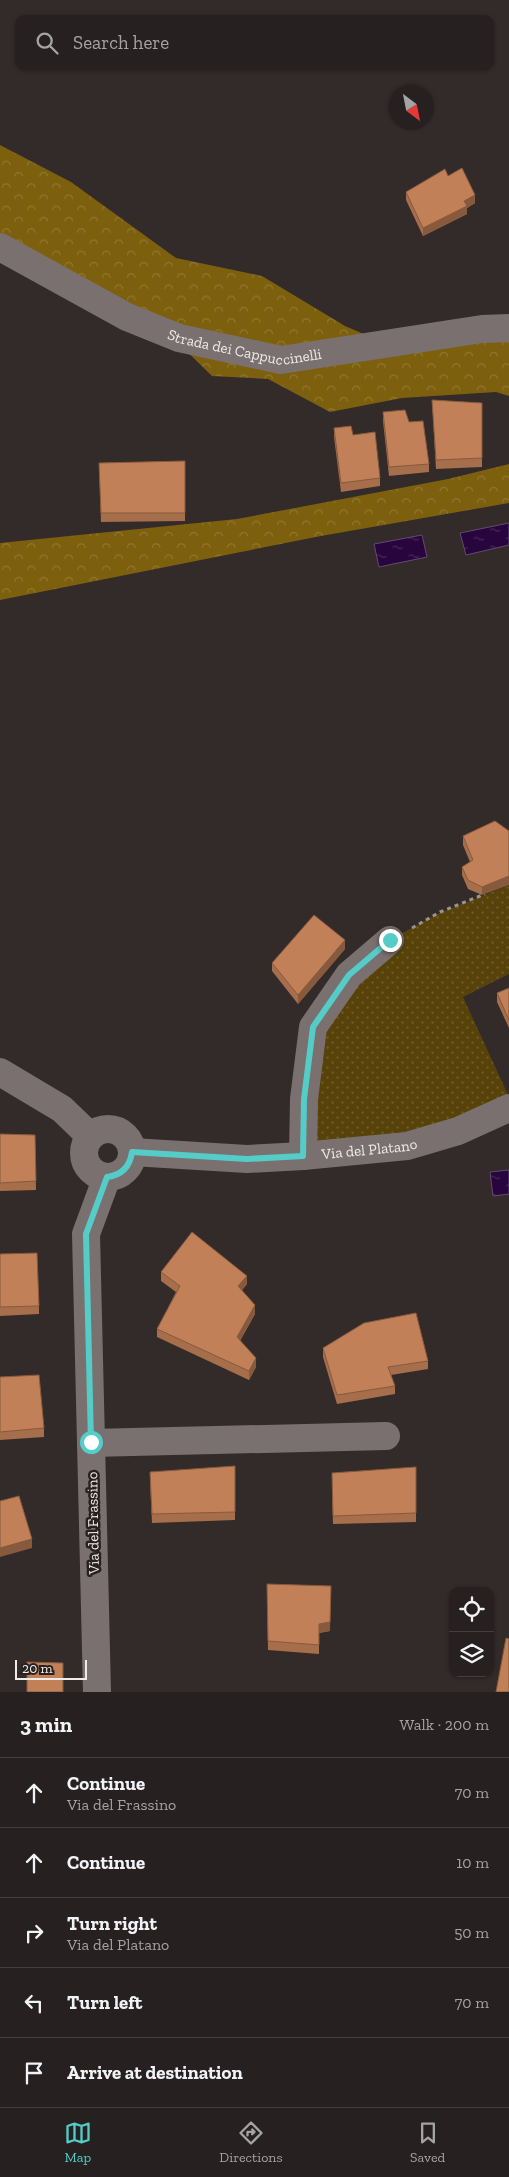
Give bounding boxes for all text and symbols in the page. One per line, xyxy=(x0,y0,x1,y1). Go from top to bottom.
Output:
search box xyxy=(15,15,494,70)
icon: search xyxy=(33,29,61,57)
text: Search here xyxy=(73,31,169,54)
north arrow xyxy=(389,85,434,130)
street label: Strada dei Cappuccinelli xyxy=(165,325,323,369)
route end xyxy=(379,929,402,952)
street label: Via del Platano xyxy=(320,1134,420,1163)
route start xyxy=(80,1431,103,1454)
street label: Via del Frassino xyxy=(83,1471,103,1575)
map controls xyxy=(449,1587,494,1677)
button: locate xyxy=(449,1587,494,1632)
button: layers xyxy=(449,1632,494,1677)
scale bar xyxy=(15,1657,88,1680)
text: 20 m xyxy=(22,1660,53,1677)
text: 3 min xyxy=(20,1712,72,1737)
text: Walk · 200 m xyxy=(400,1715,489,1734)
text: Continue xyxy=(67,1772,145,1795)
icon: ahead xyxy=(20,1779,48,1807)
text: 70 m xyxy=(455,1783,489,1802)
text: Via del Frassino xyxy=(67,1795,176,1814)
icon: ahead xyxy=(20,1849,48,1877)
text: Continue xyxy=(67,1851,145,1874)
text: 10 m xyxy=(456,1853,489,1872)
text: Turn right xyxy=(67,1912,157,1935)
icon: right xyxy=(20,1919,48,1947)
text: 50 m xyxy=(454,1923,489,1942)
text: Via del Platano xyxy=(67,1935,169,1954)
icon: left xyxy=(20,1989,48,2017)
text: Turn left xyxy=(67,1991,142,2014)
text: 70 m xyxy=(455,1993,489,2012)
icon: arrive xyxy=(20,2059,48,2087)
text: Arrive at destination xyxy=(67,2061,243,2084)
tab: Map xyxy=(64,2119,92,2166)
tab: Directions xyxy=(219,2119,283,2166)
tab: Saved xyxy=(410,2119,445,2166)

